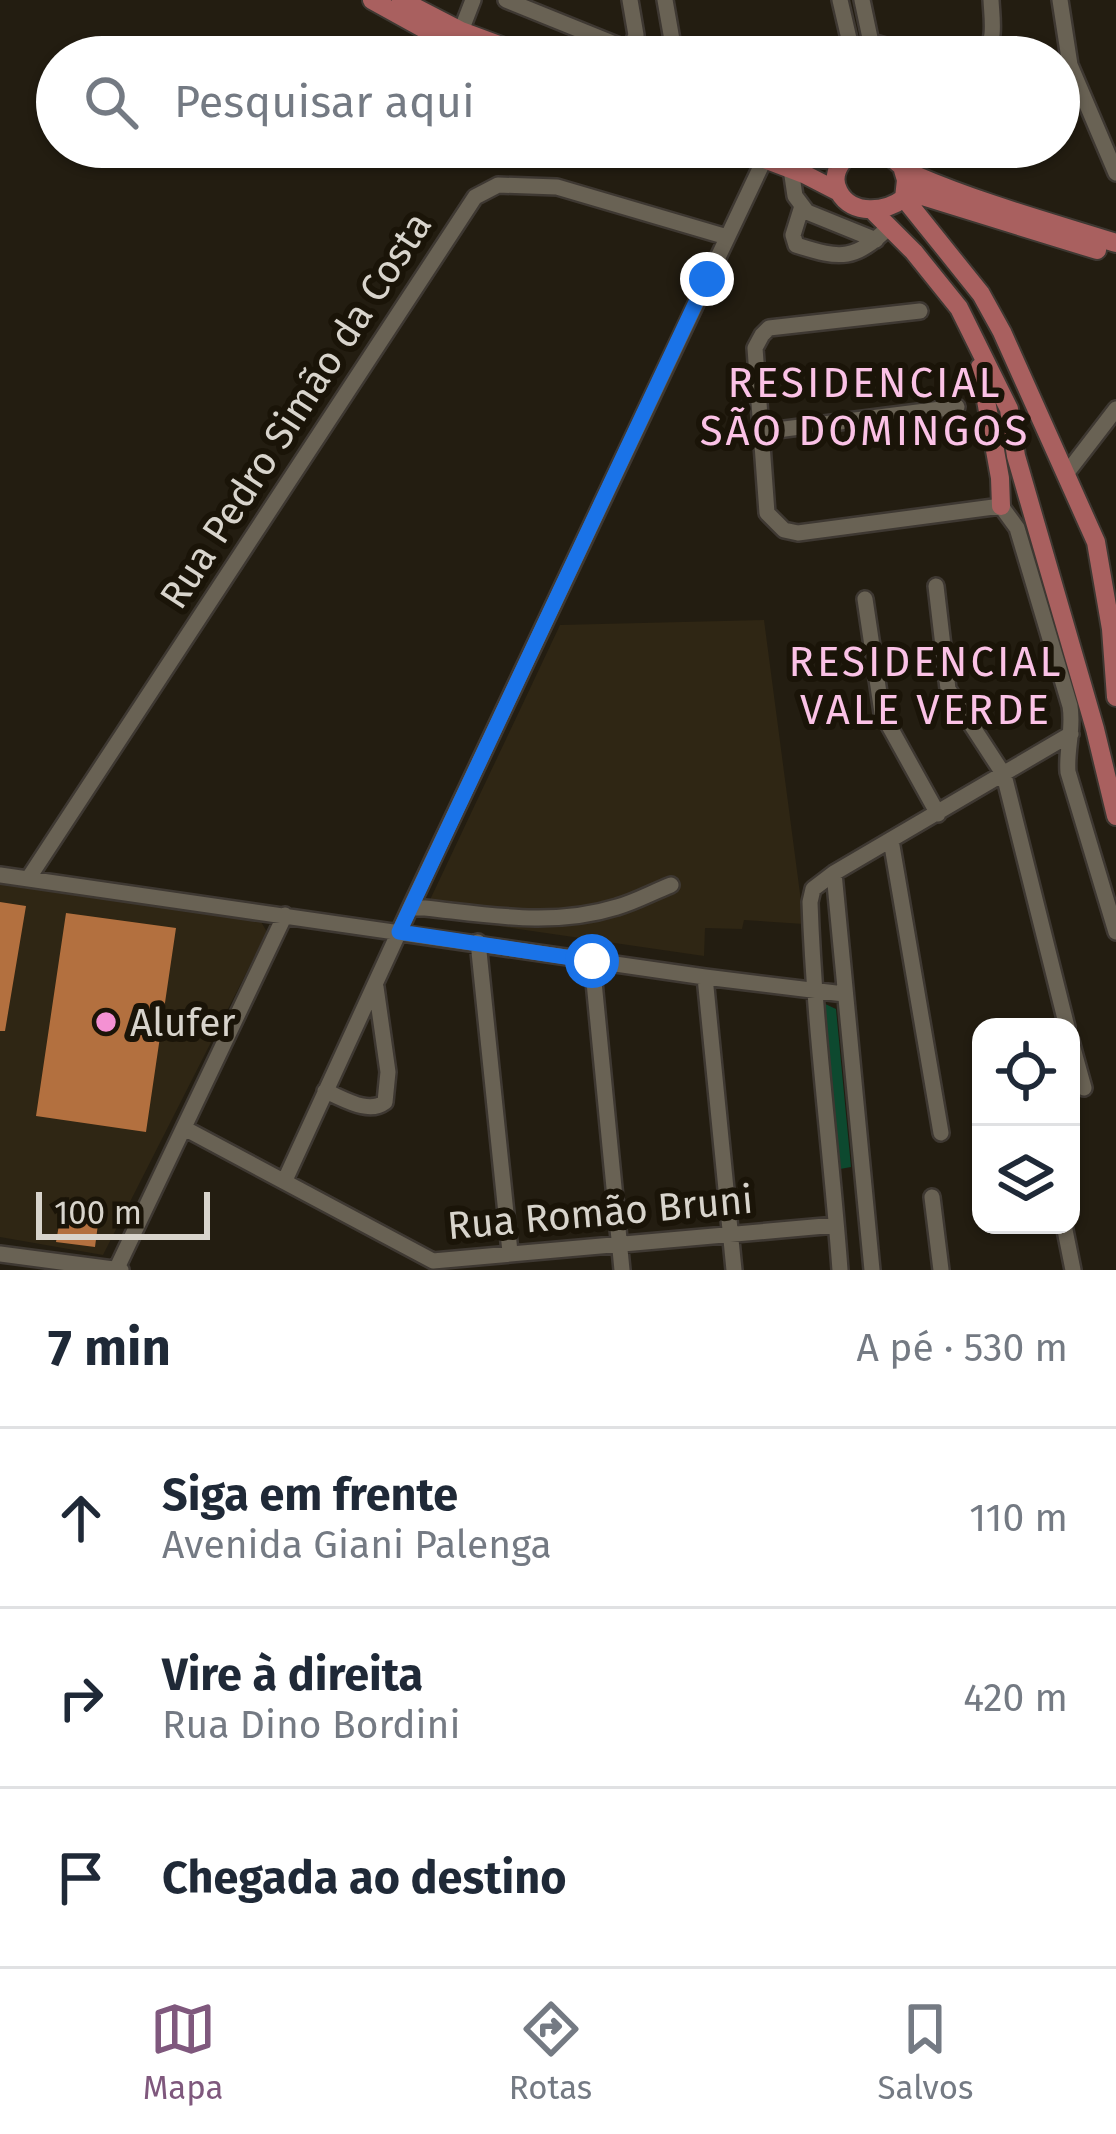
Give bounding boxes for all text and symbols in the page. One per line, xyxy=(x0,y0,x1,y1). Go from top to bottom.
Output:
search box xyxy=(36,36,1080,168)
icon: search xyxy=(78,69,144,135)
text: Pesquisar aqui xyxy=(174,75,475,129)
street label: Rua Pedro Simão da Costa xyxy=(151,204,441,617)
route end xyxy=(680,252,734,306)
district label: RESIDENCIAL SÃO DOMINGOS xyxy=(700,358,1030,456)
district label: RESIDENCIAL VALE VERDE xyxy=(789,637,1063,735)
route start xyxy=(565,934,619,988)
place label: Alufer xyxy=(130,1000,235,1046)
marker: Alufer xyxy=(93,1009,119,1035)
map controls xyxy=(972,1018,1080,1234)
button: locate xyxy=(972,1018,1080,1126)
button: layers xyxy=(972,1126,1080,1234)
street label: Rua Romão Bruni xyxy=(445,1177,755,1249)
scale bar xyxy=(36,1186,210,1239)
text: 100 m xyxy=(54,1193,142,1233)
text: 7 min xyxy=(48,1317,171,1379)
text: A pé · 530 m xyxy=(857,1325,1068,1371)
text: Siga em frente xyxy=(162,1468,458,1522)
icon: ahead xyxy=(48,1485,114,1551)
text: 110 m xyxy=(969,1495,1068,1541)
text: Avenida Giani Palenga xyxy=(162,1522,552,1568)
text: Vire à direita xyxy=(162,1648,423,1702)
icon: right xyxy=(48,1665,114,1731)
text: 420 m xyxy=(963,1675,1068,1721)
text: Rua Dino Bordini xyxy=(162,1702,460,1748)
icon: arrive xyxy=(48,1845,114,1911)
text: Chegada ao destino xyxy=(162,1851,566,1905)
tab: Mapa xyxy=(143,1996,224,2108)
tab: Rotas xyxy=(509,1996,592,2108)
tab: Salvos xyxy=(878,1996,973,2108)

